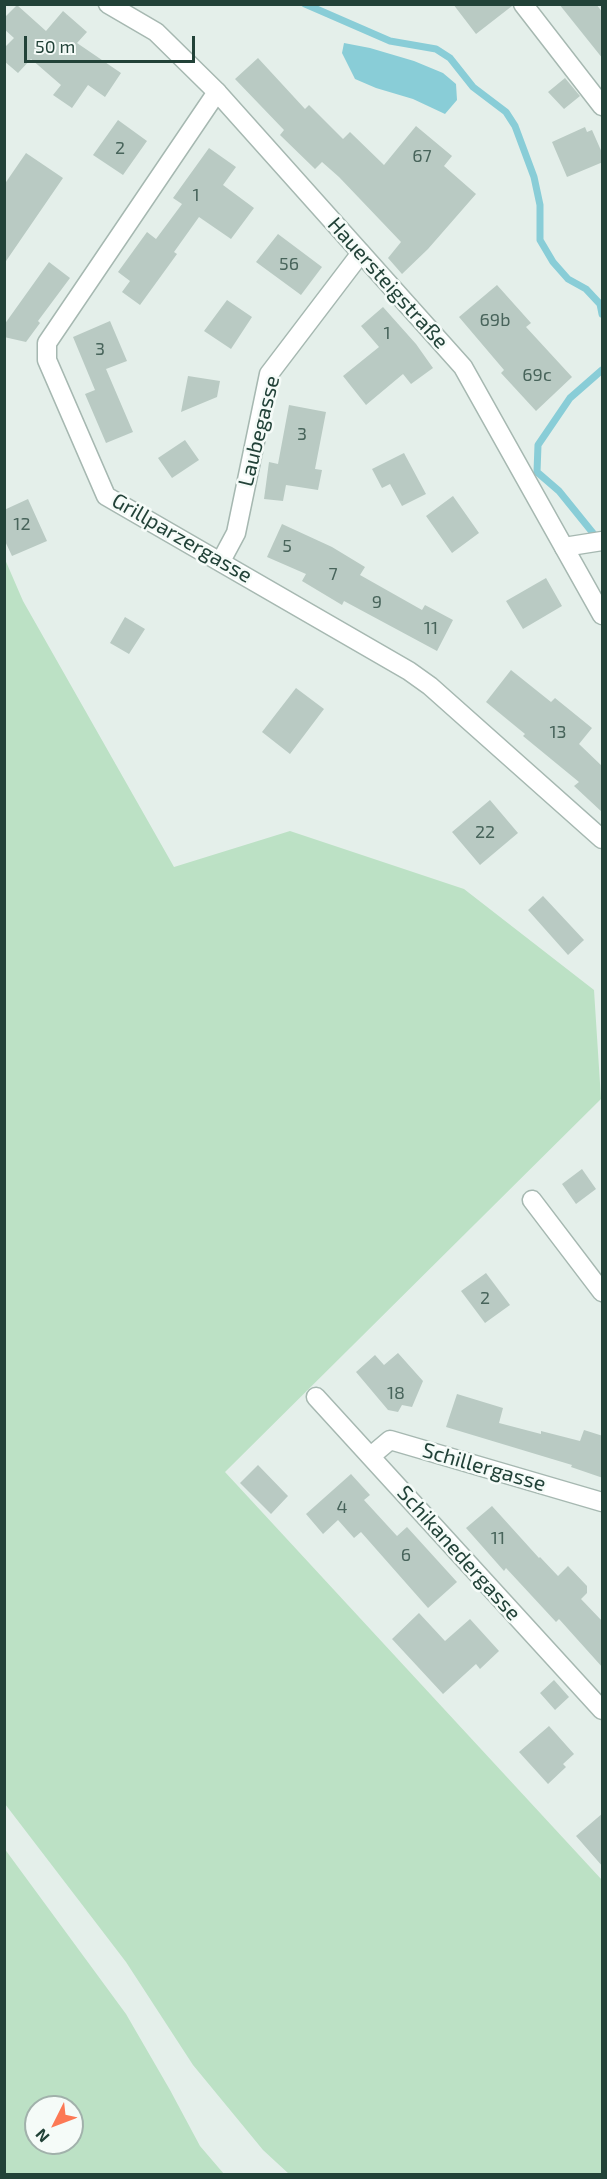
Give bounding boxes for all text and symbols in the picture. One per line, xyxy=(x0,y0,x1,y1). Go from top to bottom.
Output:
scale bar xyxy=(27,24,198,62)
text: 50 m xyxy=(35,35,75,57)
house number: 2 xyxy=(115,137,125,159)
house number: 67 xyxy=(412,145,432,167)
house number: 1 xyxy=(192,184,200,206)
street label: Hauersteigstraße xyxy=(322,212,454,354)
house number: 56 xyxy=(279,253,299,275)
house number: 69b xyxy=(480,309,510,331)
house number: 1 xyxy=(383,322,391,344)
house number: 3 xyxy=(95,338,105,360)
house number: 69c xyxy=(522,364,552,386)
street label: Laubegasse xyxy=(233,373,285,489)
house number: 3 xyxy=(297,423,307,445)
street label: Grillparzergasse xyxy=(108,488,256,588)
house number: 12 xyxy=(13,513,31,535)
house number: 5 xyxy=(282,535,292,557)
house number: 7 xyxy=(328,563,338,585)
house number: 9 xyxy=(372,591,382,613)
house number: 11 xyxy=(424,617,438,639)
house number: 13 xyxy=(549,721,567,743)
house number: 22 xyxy=(475,821,495,843)
house number: 2 xyxy=(480,1287,490,1309)
house number: 18 xyxy=(387,1382,405,1404)
street label: Schillergasse xyxy=(419,1437,549,1497)
street label: Schikanedergasse xyxy=(392,1480,526,1626)
house number: 4 xyxy=(336,1496,348,1518)
house number: 11 xyxy=(491,1527,505,1549)
house number: 6 xyxy=(401,1544,411,1566)
north arrow xyxy=(24,2095,84,2155)
text: N xyxy=(31,2125,53,2147)

